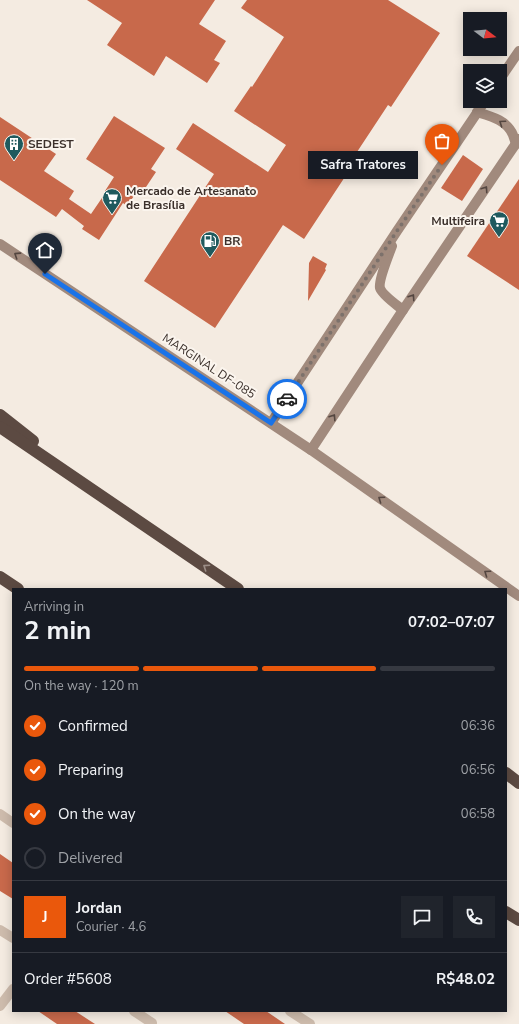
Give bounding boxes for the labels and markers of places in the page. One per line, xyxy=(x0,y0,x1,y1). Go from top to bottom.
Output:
pin xyxy=(425,124,459,165)
building icon: SEDEST xyxy=(3,133,25,161)
place label: SEDEST xyxy=(28,136,74,152)
callout: Safra Tratores xyxy=(308,151,418,179)
place label: Mercado de Artesanato de Brasília xyxy=(126,183,257,213)
supermarket icon: Mercado de Artesanato de Brasília xyxy=(101,187,123,215)
supermarket icon: Multifeira xyxy=(488,210,510,238)
place label: Multifeira xyxy=(431,213,485,229)
fuel station icon: BR xyxy=(199,230,221,258)
pin xyxy=(28,233,62,274)
place label: BR xyxy=(224,233,241,249)

